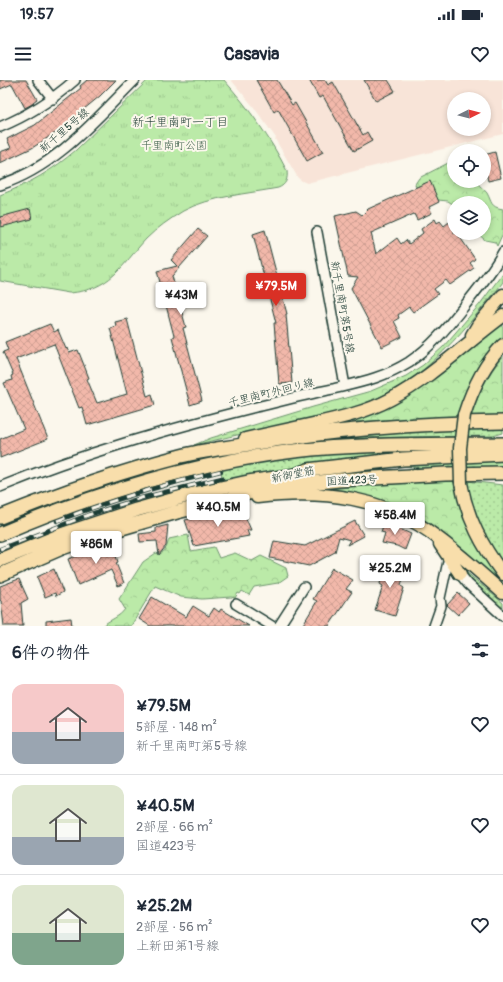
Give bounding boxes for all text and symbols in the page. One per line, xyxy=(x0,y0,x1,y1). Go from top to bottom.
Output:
text: 19:57 xyxy=(20,5,54,24)
icon: menu xyxy=(12,43,34,65)
text: Casavia xyxy=(224,43,279,66)
icon: heart xyxy=(469,43,491,65)
north arrow xyxy=(447,92,491,136)
map controls xyxy=(447,92,491,240)
street label: 新千里5号線 xyxy=(37,105,92,155)
district label: 新千里南町一丁目 xyxy=(132,115,228,130)
park label: 千里南町公園 xyxy=(141,139,207,152)
button: locate xyxy=(447,144,491,188)
button: layers xyxy=(447,196,491,240)
street label: 新千里南町第5号線 xyxy=(328,260,357,354)
pin: ¥79.5M xyxy=(243,273,309,307)
text: ¥79.5M xyxy=(255,278,297,294)
pin: ¥43M xyxy=(157,282,205,316)
text: ¥43M xyxy=(164,287,198,303)
street label: 千里南町外回り線 xyxy=(227,376,315,409)
street label: 新御堂筋 xyxy=(270,464,316,485)
street label: 国道423号 xyxy=(326,473,378,488)
pin: ¥40.5M xyxy=(185,494,251,528)
text: ¥40.5M xyxy=(196,499,240,515)
pin: ¥58.4M xyxy=(362,502,428,536)
text: ¥58.4M xyxy=(374,507,416,523)
pin: ¥86M xyxy=(72,531,120,565)
text: ¥86M xyxy=(80,536,112,552)
pin: ¥25.2M xyxy=(357,555,423,589)
text: ¥25.2M xyxy=(369,560,411,576)
icon: filters xyxy=(469,639,491,661)
text: 6件の物件 xyxy=(12,642,90,663)
text: ¥79.5M xyxy=(136,695,191,716)
icon: home xyxy=(44,700,92,748)
icon: heart xyxy=(469,713,491,735)
text: 5部屋 · 148 m² xyxy=(136,719,217,735)
text: 新千里南町第5号線 xyxy=(136,738,247,754)
text: ¥40.5M xyxy=(136,795,194,816)
icon: home xyxy=(44,801,92,849)
icon: heart xyxy=(469,814,491,836)
text: 2部屋 · 66 m² xyxy=(136,819,213,835)
text: 国道423号 xyxy=(136,838,197,854)
text: ¥25.2M xyxy=(136,895,192,916)
icon: home xyxy=(44,901,92,949)
icon: heart xyxy=(469,914,491,936)
text: 2部屋 · 56 m² xyxy=(136,919,213,935)
text: 上新田第1号線 xyxy=(136,938,219,954)

